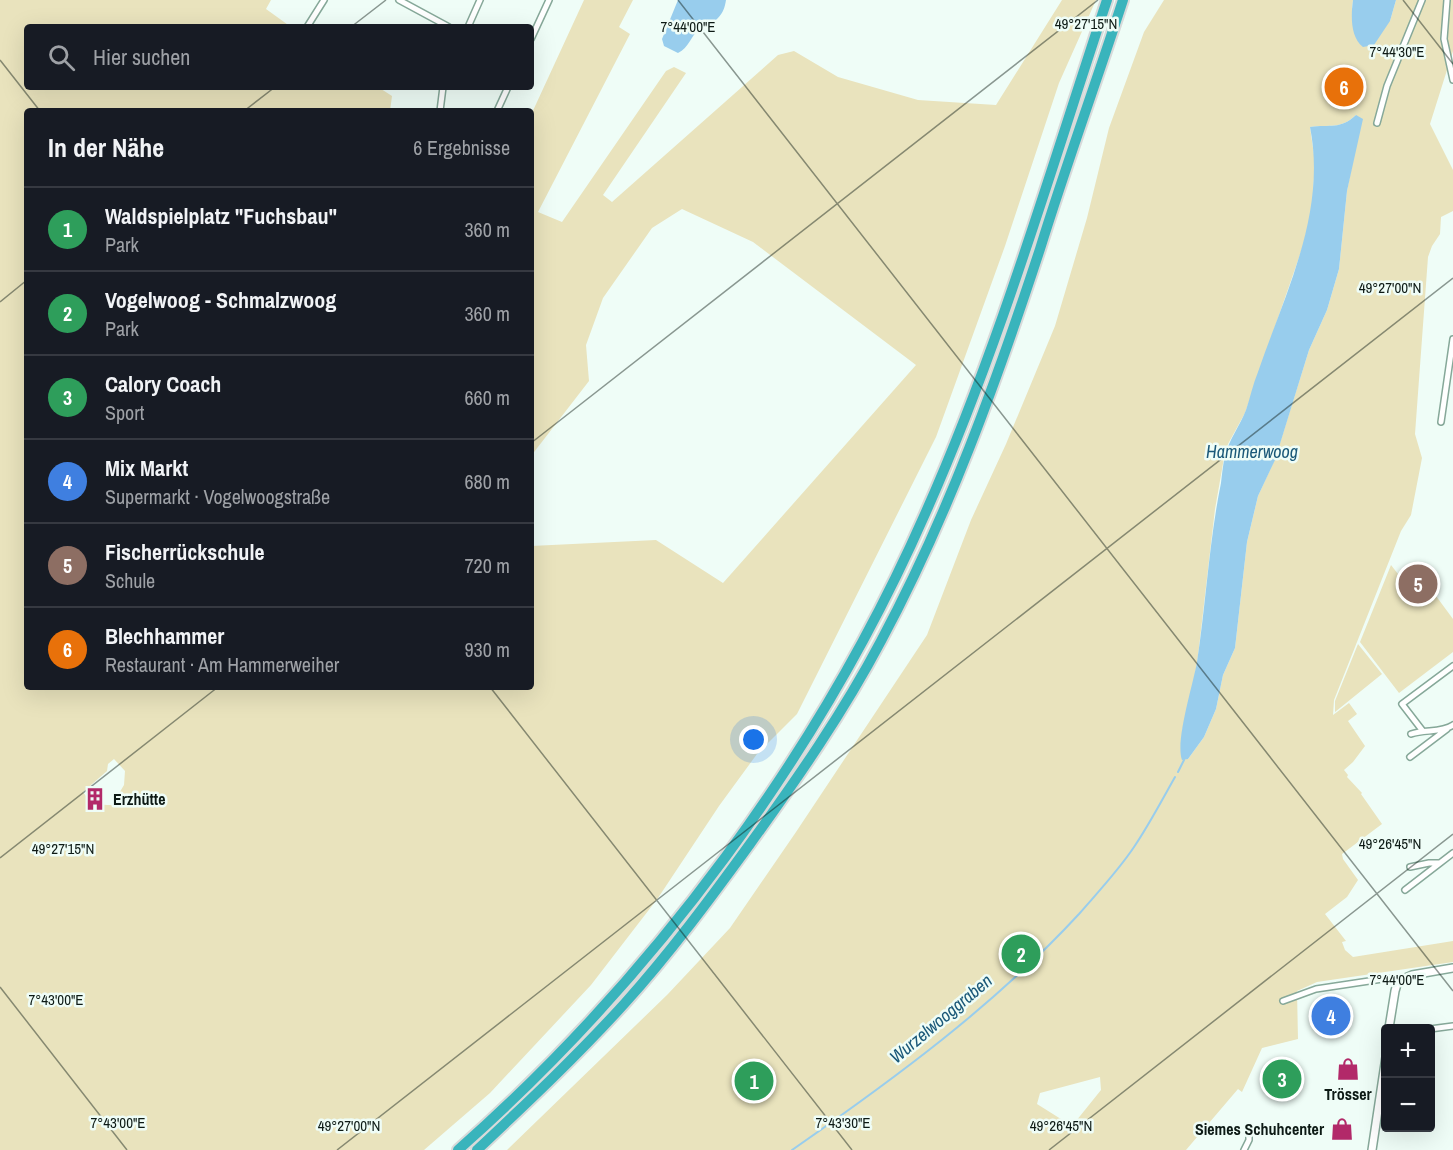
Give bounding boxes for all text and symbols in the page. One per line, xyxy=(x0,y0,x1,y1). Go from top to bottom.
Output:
text: 49°27'15"N xyxy=(1055,13,1117,34)
text: 7°44'00"E xyxy=(660,16,716,37)
search box xyxy=(24,24,534,90)
icon: search xyxy=(45,41,78,74)
text: 7°44'30"E xyxy=(1369,41,1425,62)
text: Hier suchen xyxy=(93,42,190,72)
pin: 6 xyxy=(1324,64,1364,110)
text: In der Nähe xyxy=(48,130,164,165)
text: 6 Ergebnisse xyxy=(413,134,510,161)
text: Waldspielplatz "Fuchsbau" xyxy=(105,201,337,231)
text: 1 xyxy=(63,216,72,243)
text: 360 m xyxy=(464,216,510,243)
text: Park xyxy=(105,231,139,258)
text: 49°27'00"N xyxy=(1359,277,1421,298)
text: Vogelwoog - Schmalzwoog xyxy=(105,285,336,315)
text: 2 xyxy=(63,300,72,327)
text: 360 m xyxy=(464,300,510,327)
text: Park xyxy=(105,315,139,342)
text: Calory Coach xyxy=(105,369,221,399)
text: 3 xyxy=(63,384,72,411)
text: 660 m xyxy=(464,384,510,411)
text: Sport xyxy=(105,399,144,426)
water label: Hammerwoog xyxy=(1206,439,1298,464)
text: Mix Markt xyxy=(105,453,188,483)
text: 4 xyxy=(63,468,72,495)
text: 680 m xyxy=(464,468,510,495)
text: Supermarkt · Vogelwoogstraße xyxy=(105,483,330,510)
text: Fischerrückschule xyxy=(105,537,264,567)
text: 5 xyxy=(63,552,72,579)
text: 720 m xyxy=(464,552,510,579)
pin: 5 xyxy=(1398,562,1438,606)
text: Schule xyxy=(105,567,155,594)
text: Blechhammer xyxy=(105,621,224,651)
text: 6 xyxy=(63,636,72,663)
text: 930 m xyxy=(464,636,510,663)
text: Restaurant · Am Hammerweiher xyxy=(105,651,339,678)
your location xyxy=(739,725,768,754)
building icon: Erzhütte xyxy=(82,786,108,812)
place label: Erzhütte xyxy=(113,788,165,810)
text: 49°26'45"N xyxy=(1359,833,1421,854)
text: 49°27'15"N xyxy=(32,838,94,859)
pin: 2 xyxy=(1002,932,1040,976)
water label: Wurzelwooggraben xyxy=(884,968,997,1069)
text: 7°44'00"E xyxy=(1369,969,1425,990)
text: 7°43'00"E xyxy=(28,989,84,1010)
pin: 4 xyxy=(1312,994,1350,1038)
map controls xyxy=(1381,1024,1435,1132)
button: + xyxy=(1381,1024,1435,1078)
pin: 3 xyxy=(1262,1056,1302,1102)
shop icon: Trösser xyxy=(1335,1056,1361,1082)
pin: 1 xyxy=(734,1058,774,1104)
button: − xyxy=(1381,1078,1435,1132)
place label: Trösser xyxy=(1324,1083,1373,1105)
text: 7°43'00"E xyxy=(90,1112,146,1133)
text: 7°43'30"E xyxy=(815,1112,871,1133)
text: 49°27'00"N xyxy=(318,1115,380,1136)
text: 49°26'45"N xyxy=(1030,1115,1092,1136)
shop icon: Siemes Schuhcenter xyxy=(1329,1116,1355,1142)
place label: Siemes Schuhcenter xyxy=(1195,1118,1325,1140)

